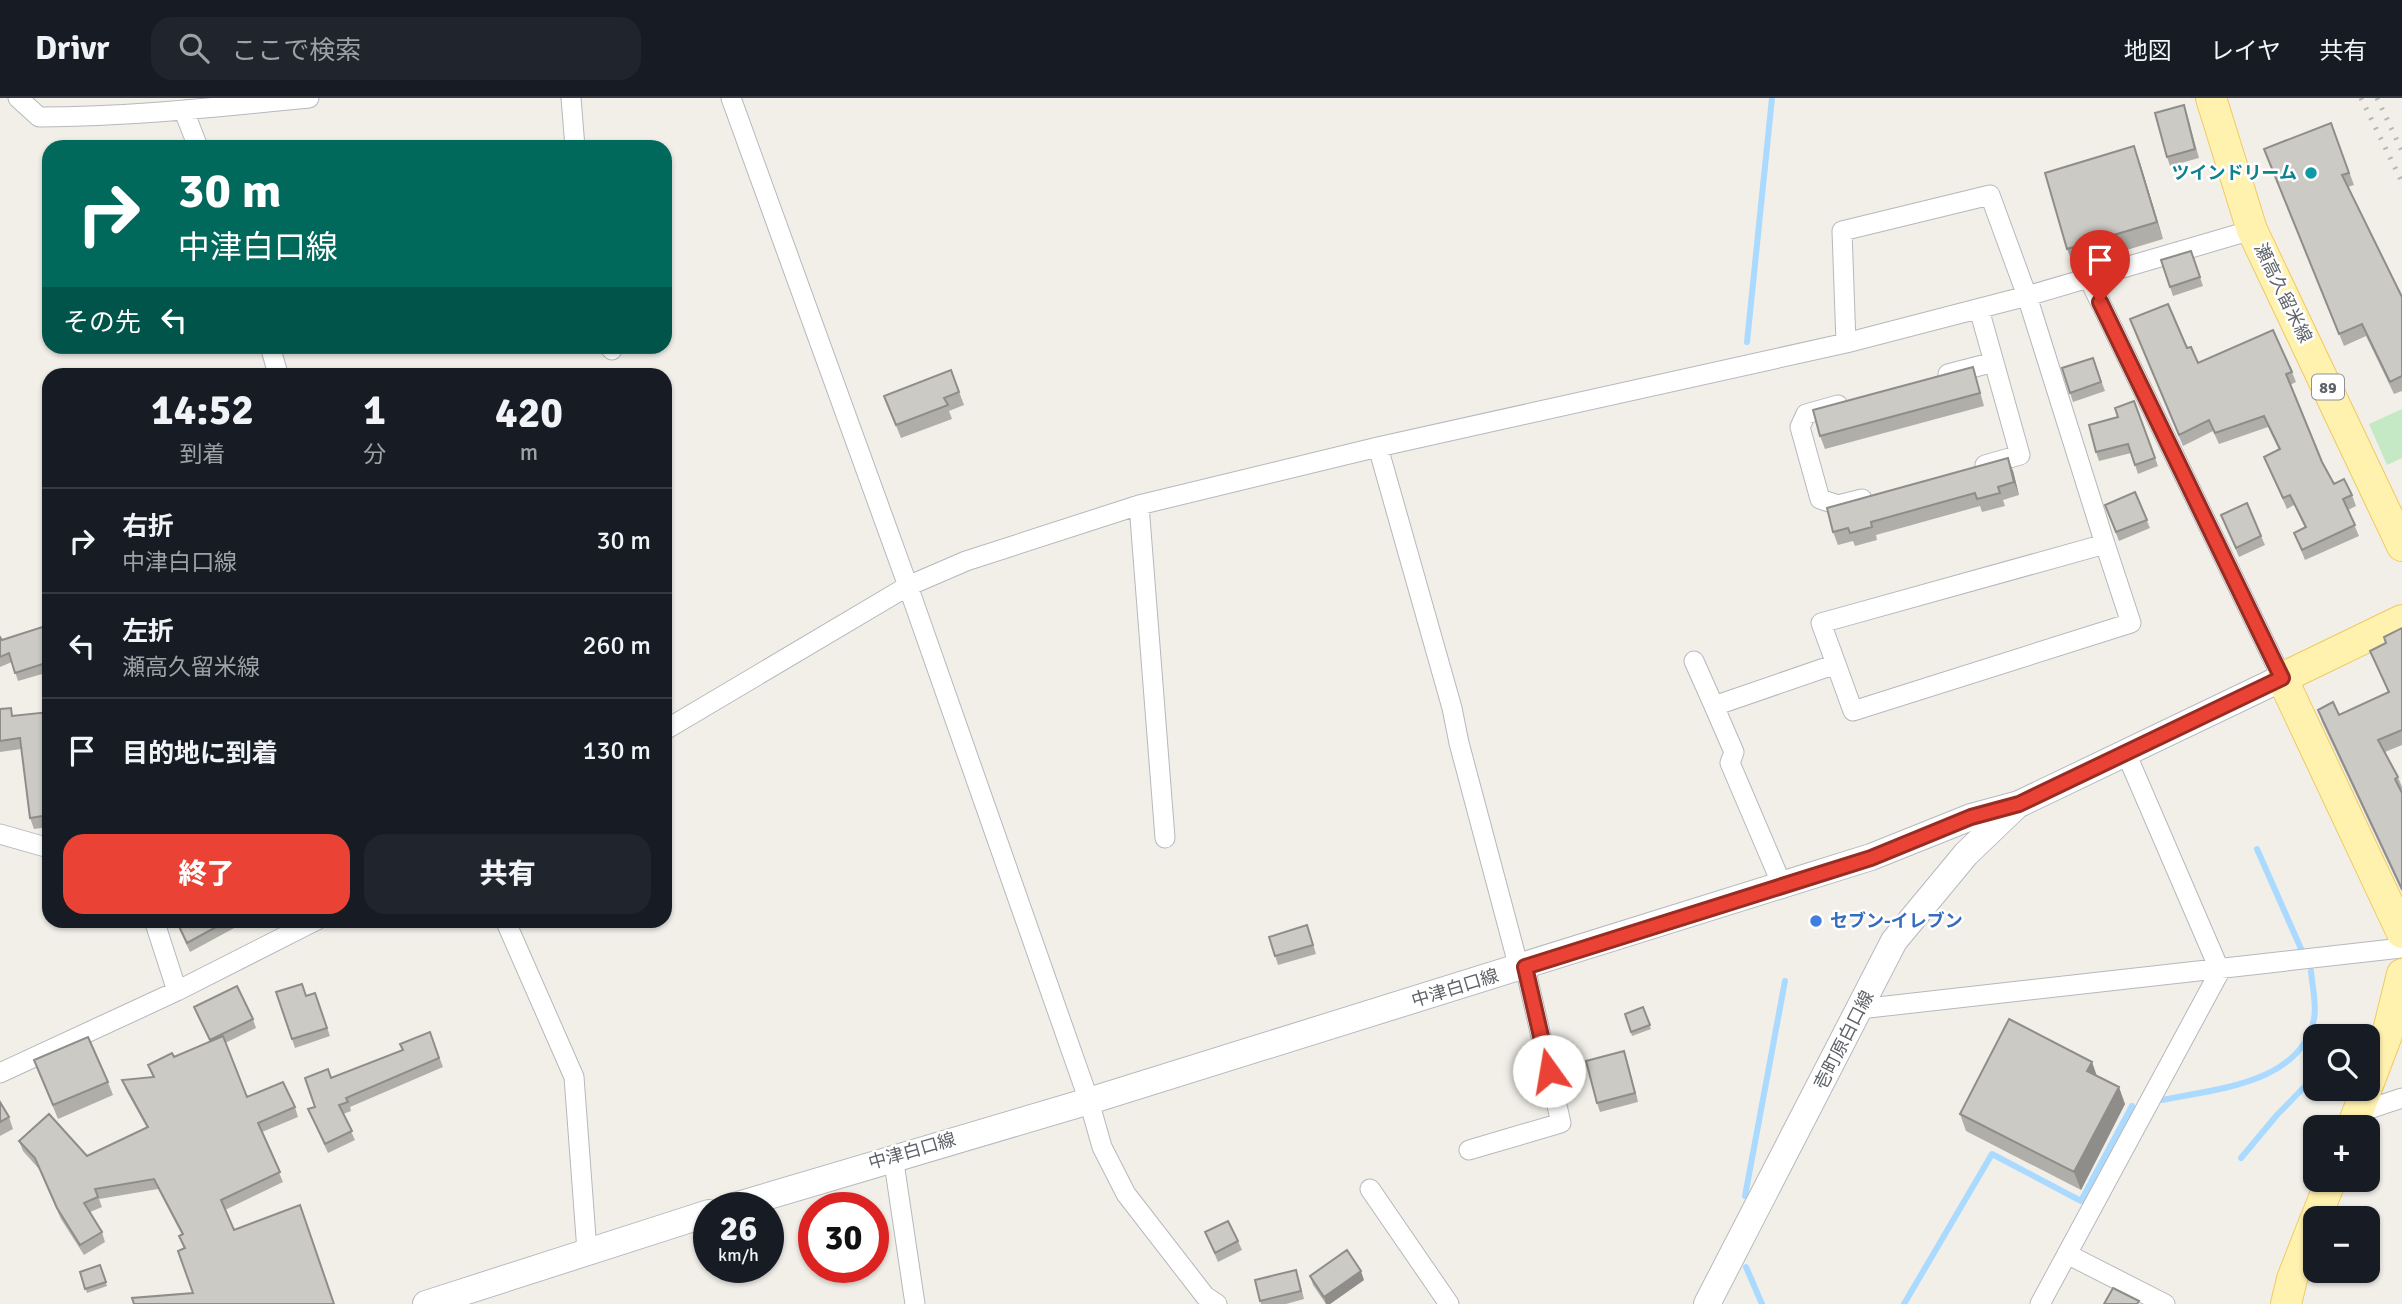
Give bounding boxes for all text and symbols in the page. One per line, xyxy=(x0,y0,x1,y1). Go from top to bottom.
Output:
search box xyxy=(151,17,641,80)
text: Drivr xyxy=(35,28,109,69)
icon: search xyxy=(175,29,213,67)
text: ここで検索 xyxy=(231,35,361,67)
text: 地図 xyxy=(2124,36,2172,66)
text: レイヤ xyxy=(2210,36,2281,66)
text: 共有 xyxy=(2319,36,2367,66)
text: 30 m xyxy=(178,161,281,221)
place label: ツインドリーム xyxy=(2172,162,2297,184)
marker: ツインドリーム xyxy=(2303,165,2319,181)
icon: right xyxy=(63,168,154,259)
text: 中津白口線 xyxy=(178,228,338,267)
pin xyxy=(2070,230,2130,302)
street label: 瀬高久留米線 xyxy=(2249,240,2317,346)
icon: arrive xyxy=(2081,241,2119,279)
icon: left xyxy=(155,301,193,339)
text: その先 xyxy=(63,307,141,339)
road number: 89 xyxy=(2312,374,2344,400)
text: 14:52 xyxy=(151,385,254,436)
text: 1 xyxy=(363,385,386,436)
text: 420 xyxy=(495,388,563,439)
text: m xyxy=(520,438,538,467)
text: 到着 xyxy=(180,440,226,469)
text: 分 xyxy=(363,440,386,469)
text: 右折 xyxy=(122,511,174,543)
icon: right xyxy=(63,522,101,560)
text: 30 m xyxy=(596,525,651,557)
text: 中津白口線 xyxy=(122,548,237,577)
text: 左折 xyxy=(122,616,174,648)
icon: left xyxy=(63,627,101,665)
text: 260 m xyxy=(582,630,651,662)
text: 瀬高久留米線 xyxy=(122,653,260,682)
icon: arrive xyxy=(63,732,101,770)
text: 130 m xyxy=(582,735,651,767)
text: 目的地に到着 xyxy=(122,738,278,770)
button: 終了 xyxy=(63,834,350,914)
button: 共有 xyxy=(364,834,651,914)
place label: セブン-イレブン xyxy=(1830,910,1963,932)
marker: セブン-イレブン xyxy=(1808,913,1824,929)
street label: 中津白口線 xyxy=(1409,964,1501,1012)
street label: 壱町原白口線 xyxy=(1810,987,1878,1093)
map controls xyxy=(2303,1024,2380,1283)
button: search xyxy=(2303,1024,2380,1101)
position arrow xyxy=(1512,1034,1586,1108)
button: + xyxy=(2303,1115,2380,1192)
street label: 中津白口線 xyxy=(866,1128,958,1174)
speed limit sign: 30 xyxy=(798,1192,889,1283)
button: − xyxy=(2303,1206,2380,1283)
text: 26 xyxy=(720,1207,757,1250)
text: km/h xyxy=(718,1244,759,1266)

